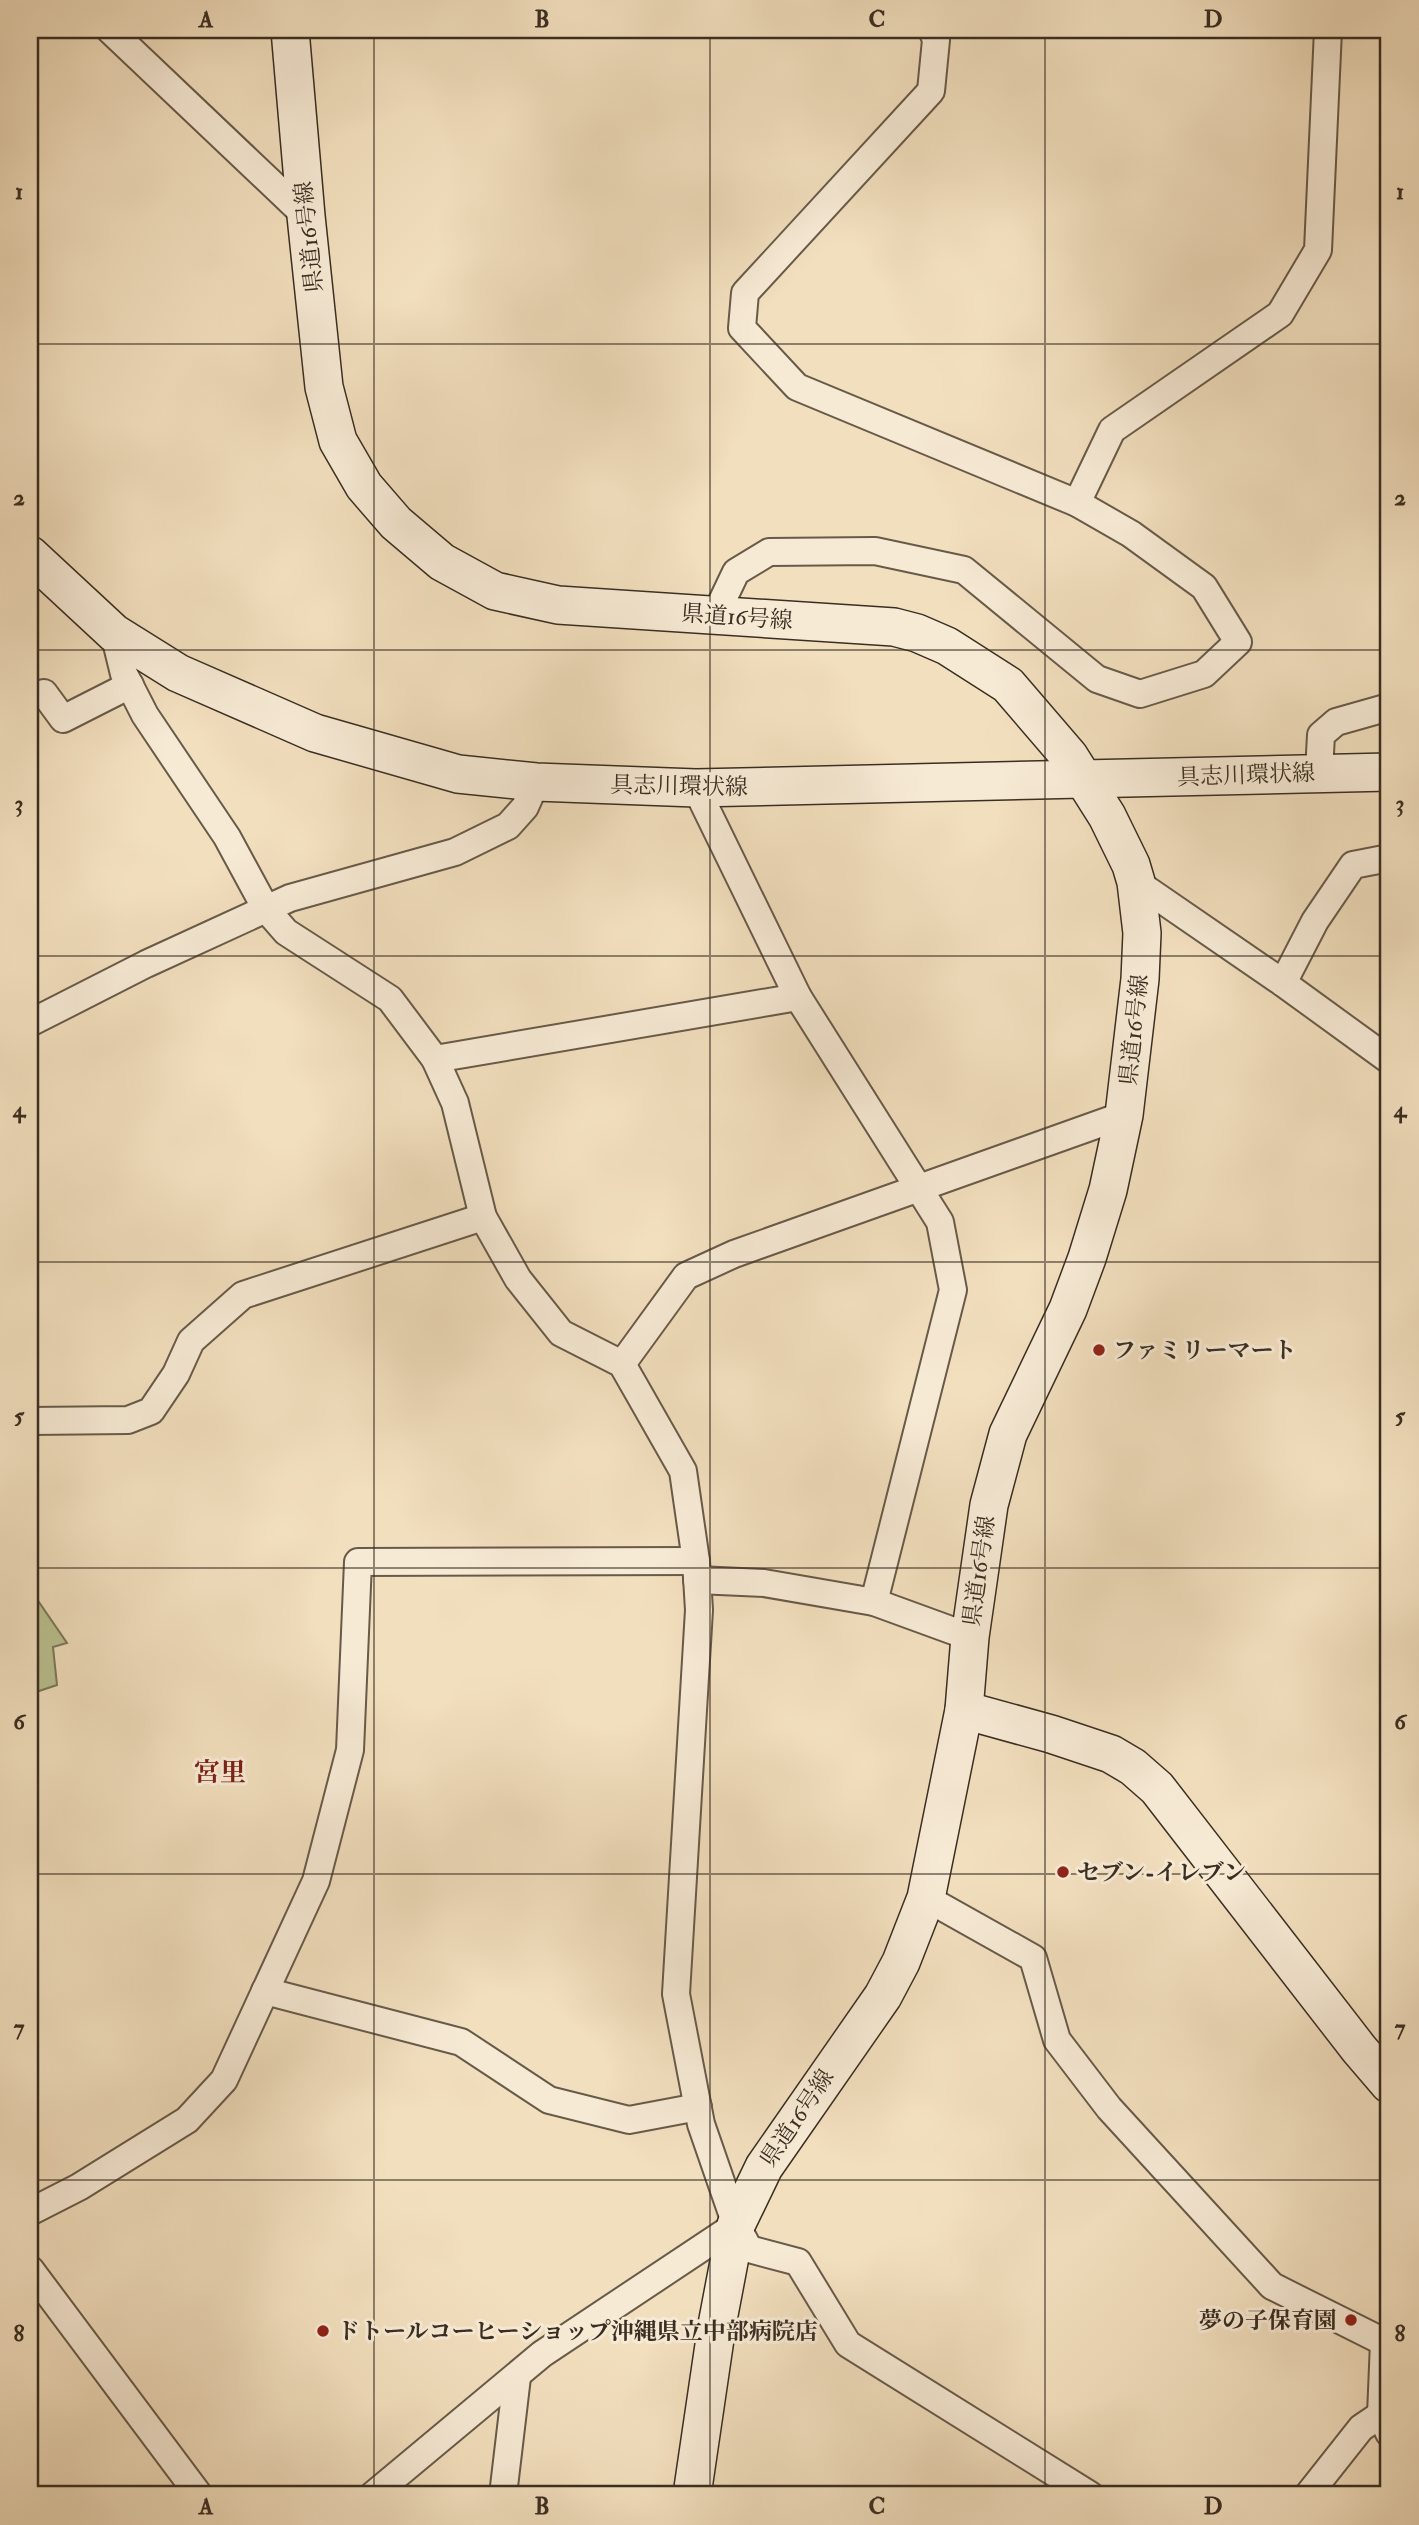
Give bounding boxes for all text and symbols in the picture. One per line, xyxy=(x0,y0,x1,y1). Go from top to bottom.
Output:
text: A xyxy=(198,5,214,34)
text: B xyxy=(534,5,550,34)
text: C xyxy=(869,5,885,34)
text: D xyxy=(1204,5,1222,34)
text: 1 xyxy=(15,177,23,206)
text: 1 xyxy=(1396,177,1404,206)
street label: 県道16号線 xyxy=(289,180,329,294)
text: 2 xyxy=(13,483,25,512)
text: 2 xyxy=(1394,483,1406,512)
street label: 県道16号線 xyxy=(680,599,794,635)
street label: 具志川環状線 xyxy=(1177,758,1315,792)
street label: 具志川環状線 xyxy=(610,770,748,802)
text: 3 xyxy=(15,789,23,818)
text: 3 xyxy=(1396,789,1404,818)
street label: 県道16号線 xyxy=(1114,973,1154,1087)
text: 4 xyxy=(12,1095,27,1124)
text: 4 xyxy=(1393,1095,1408,1124)
place label: ファミリーマート xyxy=(1113,1336,1297,1365)
marker: ファミリーマート xyxy=(1091,1342,1107,1358)
text: 5 xyxy=(14,1401,25,1430)
text: 5 xyxy=(1395,1401,1406,1430)
street label: 県道16号線 xyxy=(957,1514,1001,1628)
text: 6 xyxy=(13,1707,27,1736)
text: 6 xyxy=(1394,1707,1408,1736)
district label: 宮里 xyxy=(194,1757,246,1789)
place label: セブン-イレブン xyxy=(1077,1858,1246,1887)
marker: セブン-イレブン xyxy=(1055,1864,1071,1880)
text: 7 xyxy=(14,2013,25,2042)
text: 7 xyxy=(1395,2013,1406,2042)
street label: 県道16号線 xyxy=(754,2064,840,2172)
place label: 夢の子保育園 xyxy=(1199,2306,1337,2335)
marker: 夢の子保育園 xyxy=(1343,2312,1359,2328)
place label: ドトールコーヒーショップ沖縄県立中部病院店 xyxy=(337,2317,818,2346)
text: 8 xyxy=(14,2319,25,2348)
text: 8 xyxy=(1395,2319,1406,2348)
marker: ドトールコーヒーショップ沖縄県立中部病院店 xyxy=(315,2323,331,2339)
text: A xyxy=(198,2492,214,2521)
text: B xyxy=(534,2492,550,2521)
text: C xyxy=(869,2492,885,2521)
text: D xyxy=(1204,2492,1222,2521)

